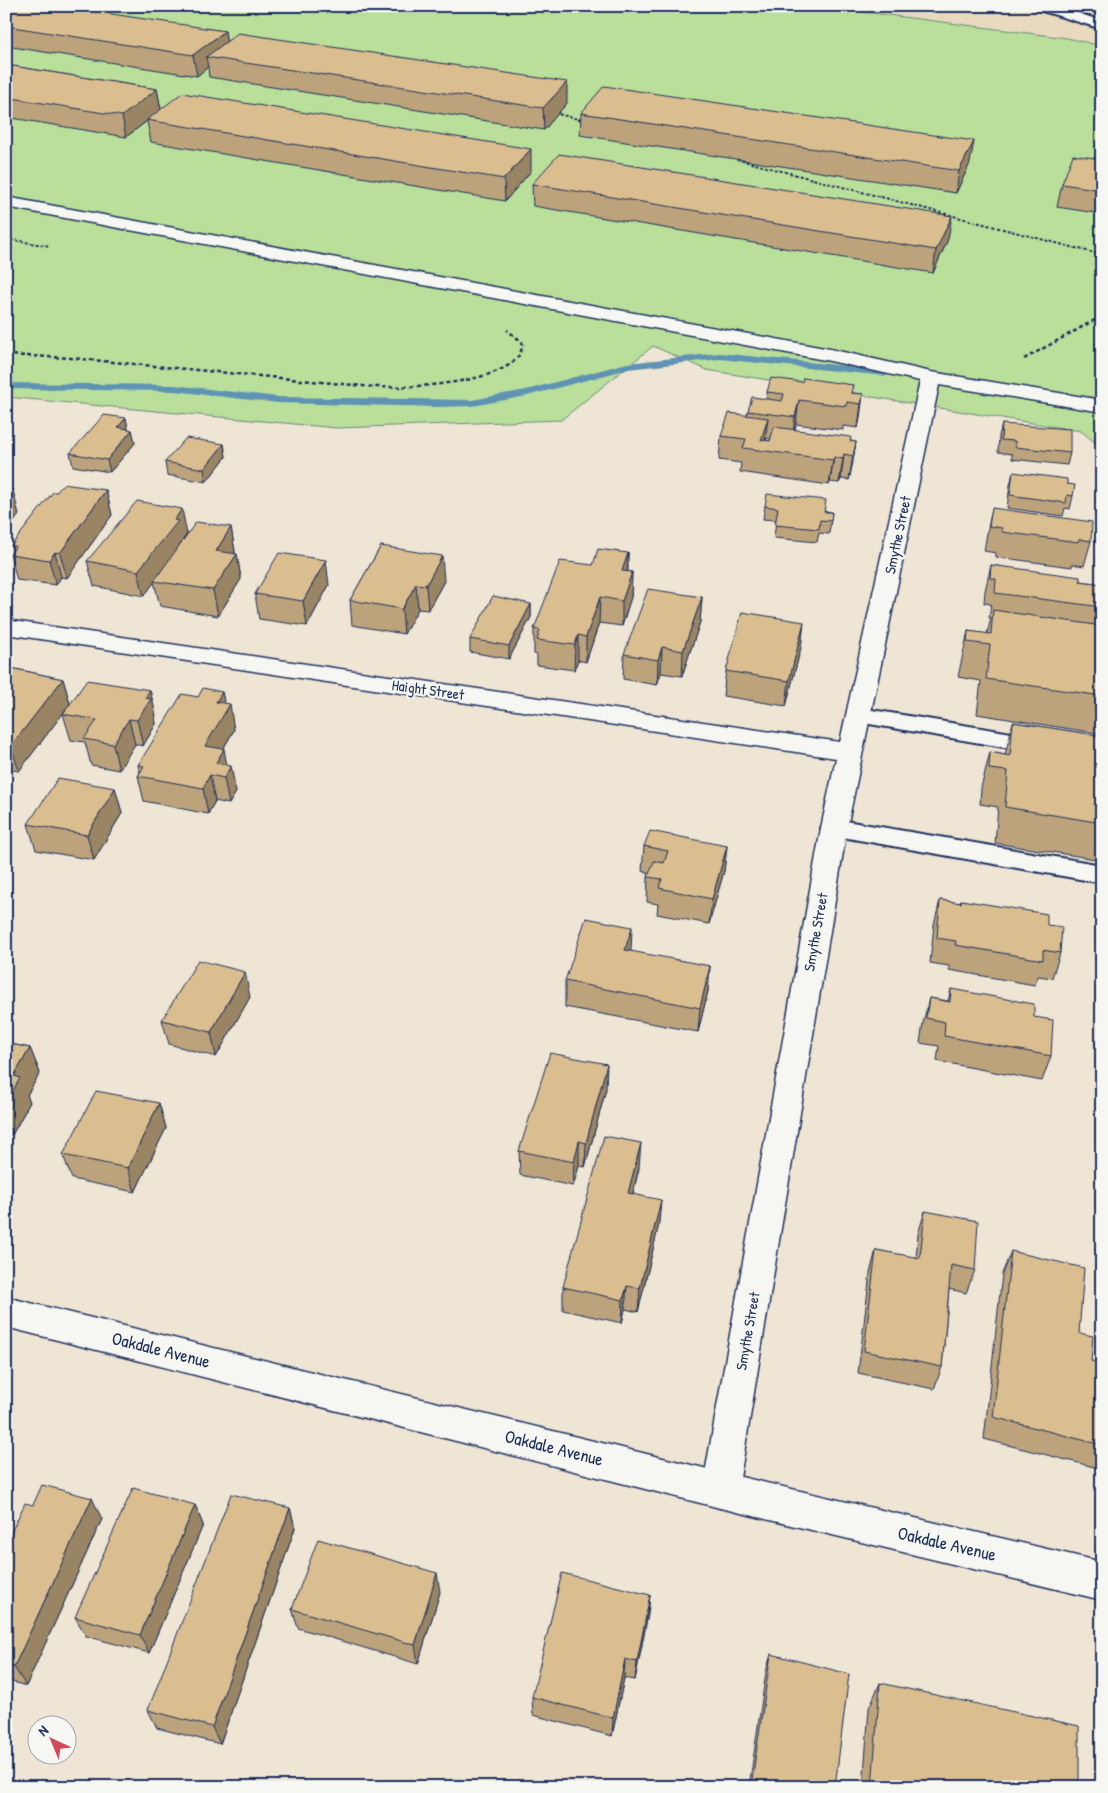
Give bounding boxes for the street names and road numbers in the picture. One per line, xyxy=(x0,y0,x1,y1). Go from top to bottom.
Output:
street label: Smythe Street xyxy=(879,493,916,576)
street label: Haight Street xyxy=(391,674,466,705)
street label: Smythe Street xyxy=(798,890,833,973)
street label: Smythe Street xyxy=(730,1289,765,1372)
street label: Oakdale Avenue xyxy=(109,1325,213,1374)
street label: Oakdale Avenue xyxy=(502,1423,606,1472)
street label: Oakdale Avenue xyxy=(895,1520,999,1567)

